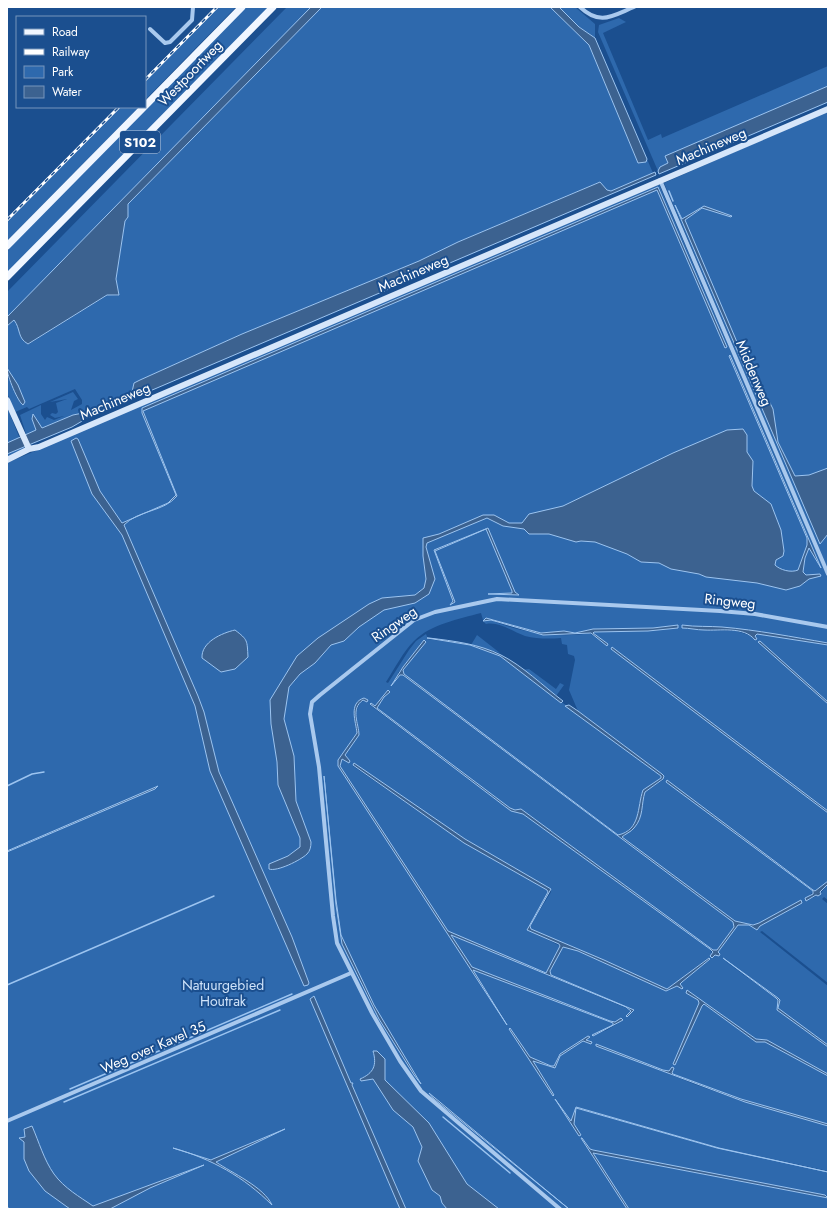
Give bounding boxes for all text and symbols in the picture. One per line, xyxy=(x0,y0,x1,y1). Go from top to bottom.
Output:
legend xyxy=(16,16,146,108)
text: Road xyxy=(52,23,78,41)
street label: Westpoortweg xyxy=(153,36,227,110)
text: Railway xyxy=(52,43,90,61)
text: Park xyxy=(52,63,74,81)
text: Water xyxy=(52,83,83,101)
street label: Machineweg xyxy=(673,122,749,170)
road number: S102 xyxy=(120,131,160,153)
street label: Machineweg xyxy=(375,249,451,297)
street label: Middenweg xyxy=(731,337,777,409)
street label: Machineweg xyxy=(77,377,153,425)
street label: Ringweg xyxy=(703,588,757,614)
street label: Ringweg xyxy=(367,601,421,647)
park label: Natuurgebied Houtrak xyxy=(182,975,264,1011)
street label: Weg over Kavel 35 xyxy=(97,1016,209,1078)

